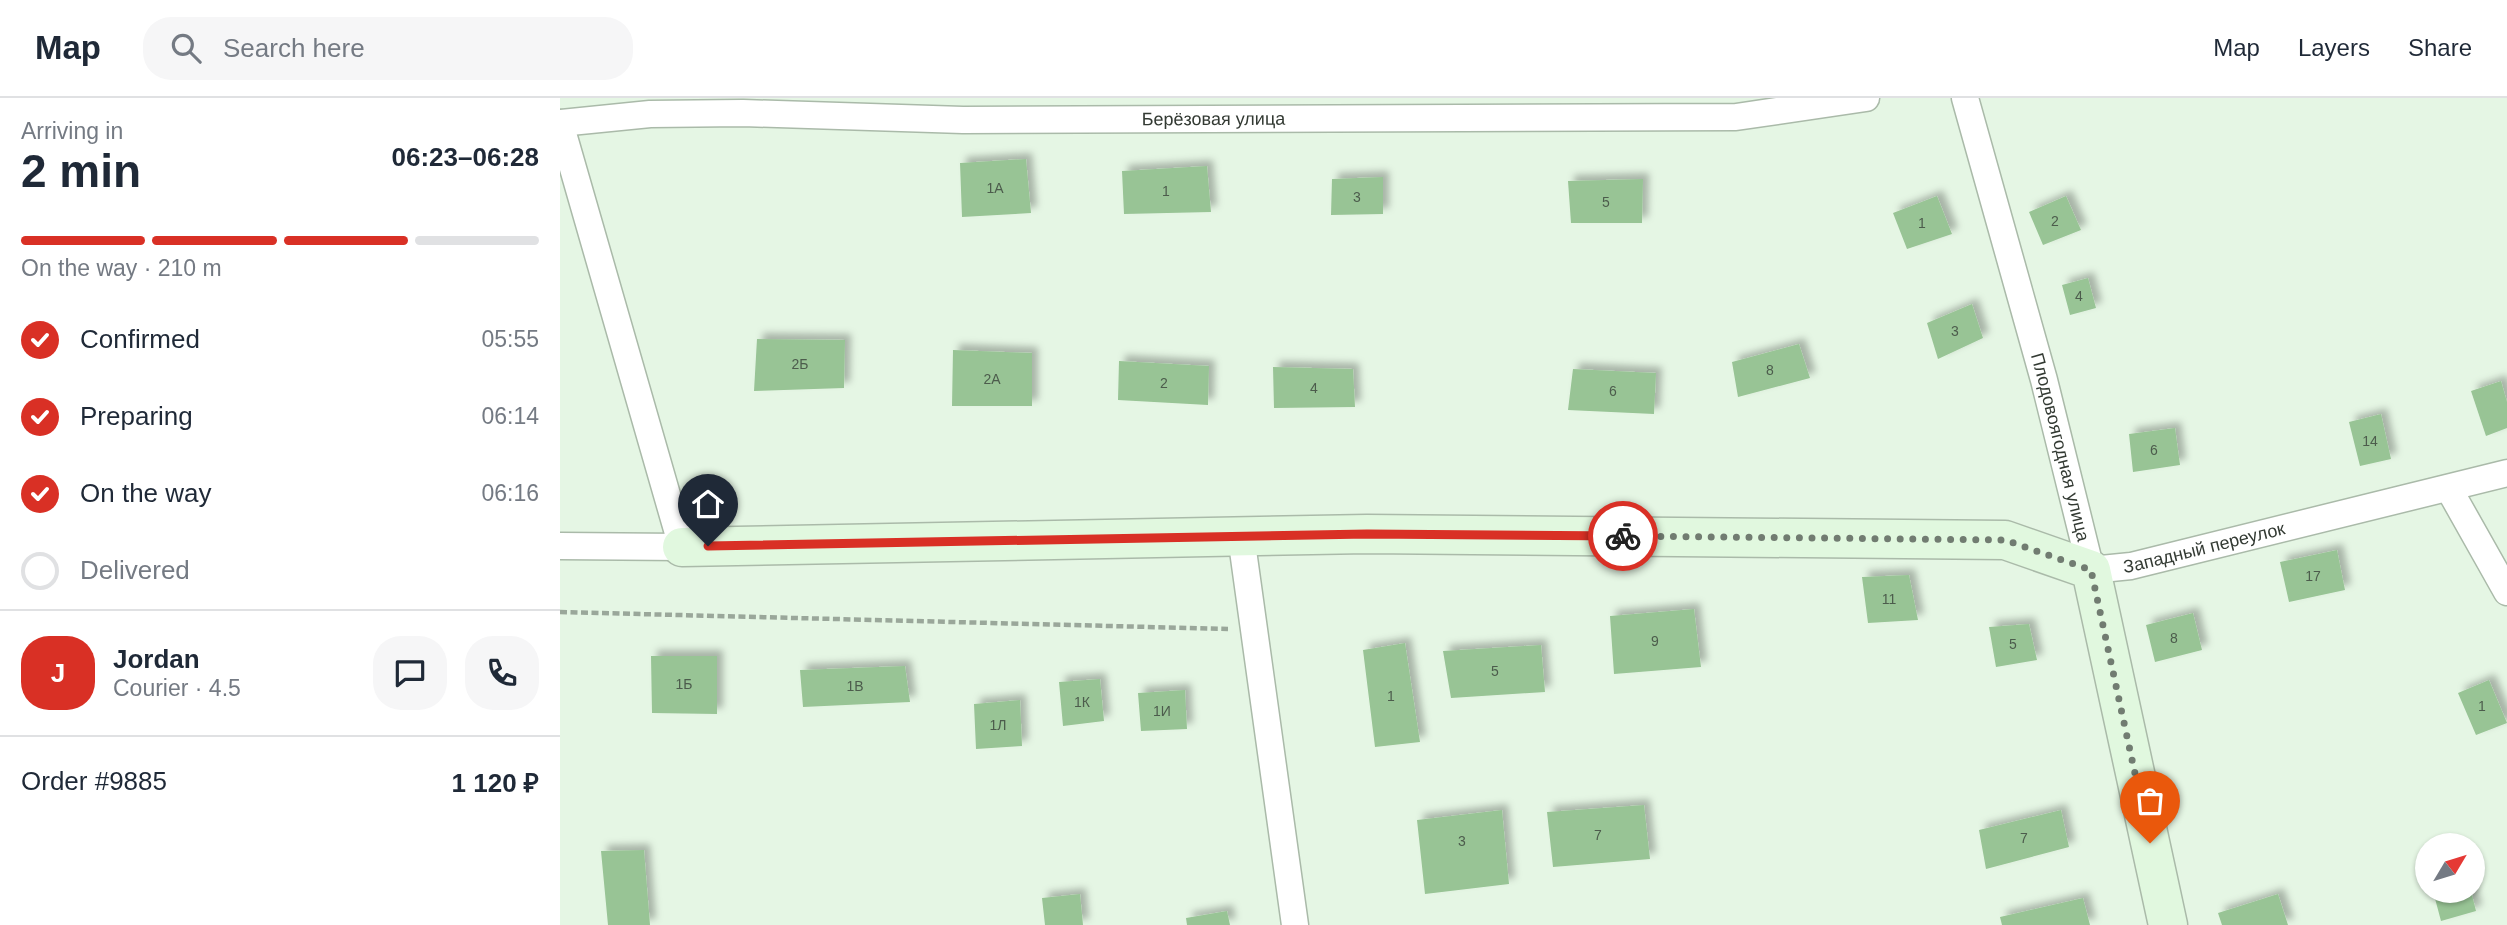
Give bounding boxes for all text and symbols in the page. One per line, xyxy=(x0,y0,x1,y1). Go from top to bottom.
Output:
search box xyxy=(143,17,633,80)
text: Map xyxy=(35,29,101,66)
icon: search xyxy=(167,29,205,67)
text: Search here xyxy=(223,33,365,63)
text: Map xyxy=(2213,34,2260,61)
text: Layers xyxy=(2298,34,2370,61)
text: Share xyxy=(2408,34,2472,61)
street label: Берёзовая улица xyxy=(1142,109,1286,129)
text: Arriving in xyxy=(21,118,123,144)
text: 06:23–06:28 xyxy=(392,142,539,172)
text: 2 min xyxy=(21,145,141,197)
house number: 1А xyxy=(986,180,1004,196)
house number: 1 xyxy=(1162,183,1170,199)
house number: 3 xyxy=(1353,189,1361,205)
house number: 5 xyxy=(1602,194,1610,210)
house number: 2 xyxy=(2051,213,2059,229)
house number: 1 xyxy=(1918,215,1926,231)
text: On the way · 210 m xyxy=(21,255,222,281)
house number: 4 xyxy=(2075,288,2083,304)
icon: check xyxy=(21,321,59,359)
house number: 3 xyxy=(1951,323,1959,339)
text: Confirmed xyxy=(80,324,200,354)
text: 05:55 xyxy=(481,326,539,352)
street label: Плодовоягодная улица xyxy=(2027,351,2094,544)
house number: 2Б xyxy=(792,356,808,372)
house number: 8 xyxy=(1766,362,1774,378)
house number: 2А xyxy=(983,371,1001,387)
house number: 2 xyxy=(1160,375,1168,391)
house number: 4 xyxy=(1310,380,1318,396)
house number: 6 xyxy=(1609,383,1617,399)
icon: check xyxy=(21,398,59,436)
text: Preparing xyxy=(80,401,193,431)
text: 06:14 xyxy=(481,403,539,429)
house number: 14 xyxy=(2362,433,2378,449)
house number: 6 xyxy=(2150,442,2158,458)
pin xyxy=(678,474,738,546)
icon: check xyxy=(21,475,59,513)
text: On the way xyxy=(80,478,212,508)
text: 06:16 xyxy=(481,480,539,506)
icon: home xyxy=(689,485,727,523)
courier xyxy=(1588,501,1658,571)
icon: bike xyxy=(1604,517,1642,555)
street label: Западный переулок xyxy=(2122,518,2287,577)
text: Delivered xyxy=(80,555,190,585)
house number: 17 xyxy=(2305,568,2321,584)
house number: 11 xyxy=(1882,591,1896,607)
house number: 8 xyxy=(2170,630,2178,646)
house number: 9 xyxy=(1651,633,1659,649)
button: chat xyxy=(373,636,447,710)
button: phone xyxy=(465,636,539,710)
house number: 5 xyxy=(2009,636,2017,652)
text: Jordan xyxy=(113,644,200,674)
text: J xyxy=(51,658,65,688)
house number: 5 xyxy=(1491,663,1499,679)
text: Courier · 4.5 xyxy=(113,675,241,701)
house number: 1Б xyxy=(676,676,692,692)
house number: 1В xyxy=(846,678,864,694)
house number: 1 xyxy=(1387,688,1395,704)
house number: 1К xyxy=(1074,694,1091,710)
house number: 1 xyxy=(2478,698,2486,714)
house number: 1И xyxy=(1153,703,1171,719)
house number: 1Л xyxy=(990,717,1006,733)
text: Order #9885 xyxy=(21,766,167,796)
text: 1 120 ₽ xyxy=(452,768,539,798)
pin xyxy=(2120,771,2180,843)
icon: bag xyxy=(2131,782,2169,820)
house number: 7 xyxy=(1594,827,1602,843)
house number: 7 xyxy=(2020,830,2028,846)
house number: 3 xyxy=(1458,833,1466,849)
north arrow xyxy=(2415,833,2485,903)
map controls xyxy=(2415,833,2485,903)

